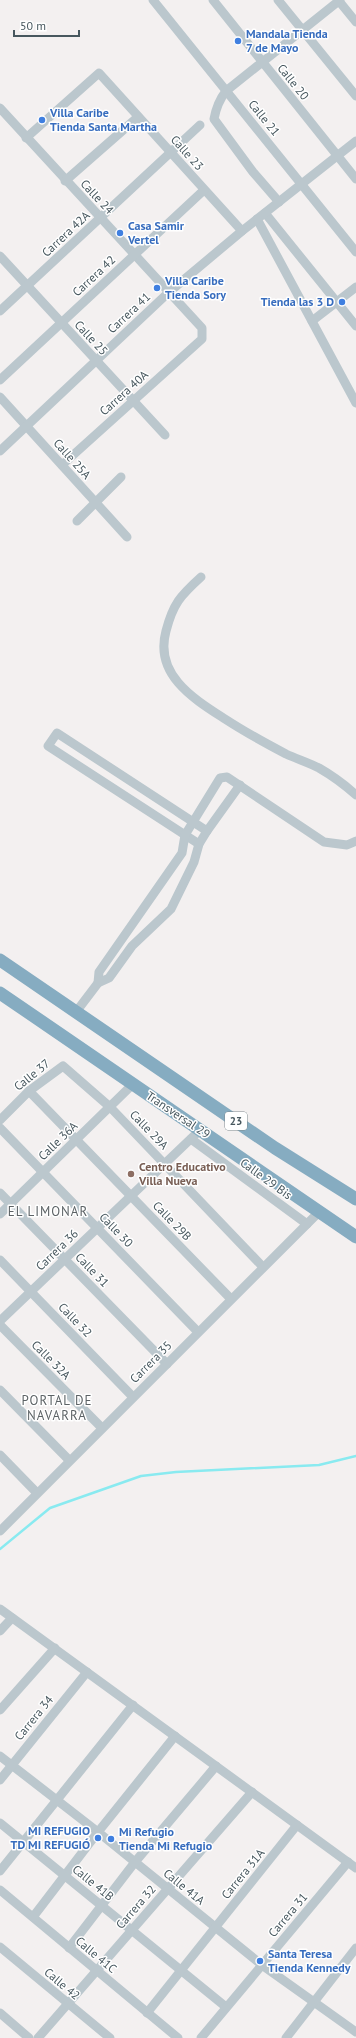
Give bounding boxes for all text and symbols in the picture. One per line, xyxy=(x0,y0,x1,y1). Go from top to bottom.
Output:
scale bar xyxy=(14,12,79,38)
text: 50 m xyxy=(20,18,46,33)
place label: Mandala Tienda 7 de Mayo xyxy=(246,26,328,55)
marker: Mandala Tienda 7 de Mayo xyxy=(233,36,243,46)
street label: Calle 20 xyxy=(274,61,313,103)
street label: Calle 21 xyxy=(245,97,283,139)
place label: Villa Caribe Tienda Santa Martha xyxy=(49,105,157,134)
marker: Villa Caribe Tienda Santa Martha xyxy=(37,115,47,125)
street label: Calle 23 xyxy=(168,132,207,173)
street label: Calle 24 xyxy=(78,176,117,217)
street label: Carrera 42A xyxy=(39,208,93,260)
place label: Casa Samir Vertel xyxy=(127,218,185,247)
marker: Casa Samir Vertel xyxy=(115,228,125,238)
street label: Carrera 42 xyxy=(69,252,118,299)
place label: Villa Caribe Tienda Sory xyxy=(164,273,226,302)
marker: Villa Caribe Tienda Sory xyxy=(152,283,162,293)
street label: Carrera 41 xyxy=(104,289,153,336)
place label: Tienda las 3 D xyxy=(261,294,334,309)
marker: Tienda las 3 D xyxy=(337,297,347,307)
street label: Calle 25 xyxy=(72,317,111,358)
street label: Carrera 40A xyxy=(96,367,151,418)
street label: Calle 25A xyxy=(50,435,94,482)
street label: Calle 37 xyxy=(11,1056,53,1094)
street label: Transversal 29 xyxy=(144,1088,213,1141)
street label: Calle 29A xyxy=(127,1107,172,1152)
road number: 23 xyxy=(225,1112,247,1130)
street label: Calle 36A xyxy=(35,1118,80,1163)
street label: Calle 29 Bis xyxy=(237,1155,295,1202)
place label: Centro Educativo Villa Nueva xyxy=(138,1159,226,1188)
marker: Centro Educativo Villa Nueva xyxy=(126,1169,136,1179)
street label: Calle 29B xyxy=(150,1198,195,1243)
district label: EL LIMONAR xyxy=(8,1203,88,1220)
street label: Calle 30 xyxy=(96,1209,137,1250)
street label: Carrera 36 xyxy=(32,1226,81,1274)
street label: Calle 31 xyxy=(72,1249,112,1290)
street label: Calle 32 xyxy=(55,1299,95,1340)
street label: Calle 32A xyxy=(29,1337,74,1382)
street label: Carrera 35 xyxy=(127,1338,175,1386)
district label: PORTAL DE NAVARRA xyxy=(22,1392,92,1424)
street label: Carrera 34 xyxy=(11,1692,56,1743)
place label: MI REFUGIO TD MI REFUGIÓ xyxy=(11,1823,90,1852)
place label: Mi Refugio Tienda Mi Refugio xyxy=(119,1824,213,1853)
marker: MI REFUGIO TD MI REFUGIÓ xyxy=(93,1833,103,1843)
marker: Mi Refugio Tienda Mi Refugio xyxy=(106,1834,116,1844)
street label: Carrera 31A xyxy=(218,1846,267,1902)
street label: Calle 41B xyxy=(70,1861,117,1904)
street label: Calle 41A xyxy=(161,1865,208,1908)
street label: Carrera 32 xyxy=(113,1882,159,1932)
street label: Carrera 31 xyxy=(265,1889,310,1940)
street label: Calle 41C xyxy=(73,1933,120,1976)
place label: Santa Teresa Tienda Kennedy xyxy=(268,1946,351,1975)
marker: Santa Teresa Tienda Kennedy xyxy=(255,1956,265,1966)
street label: Calle 42 xyxy=(41,1964,83,2003)

